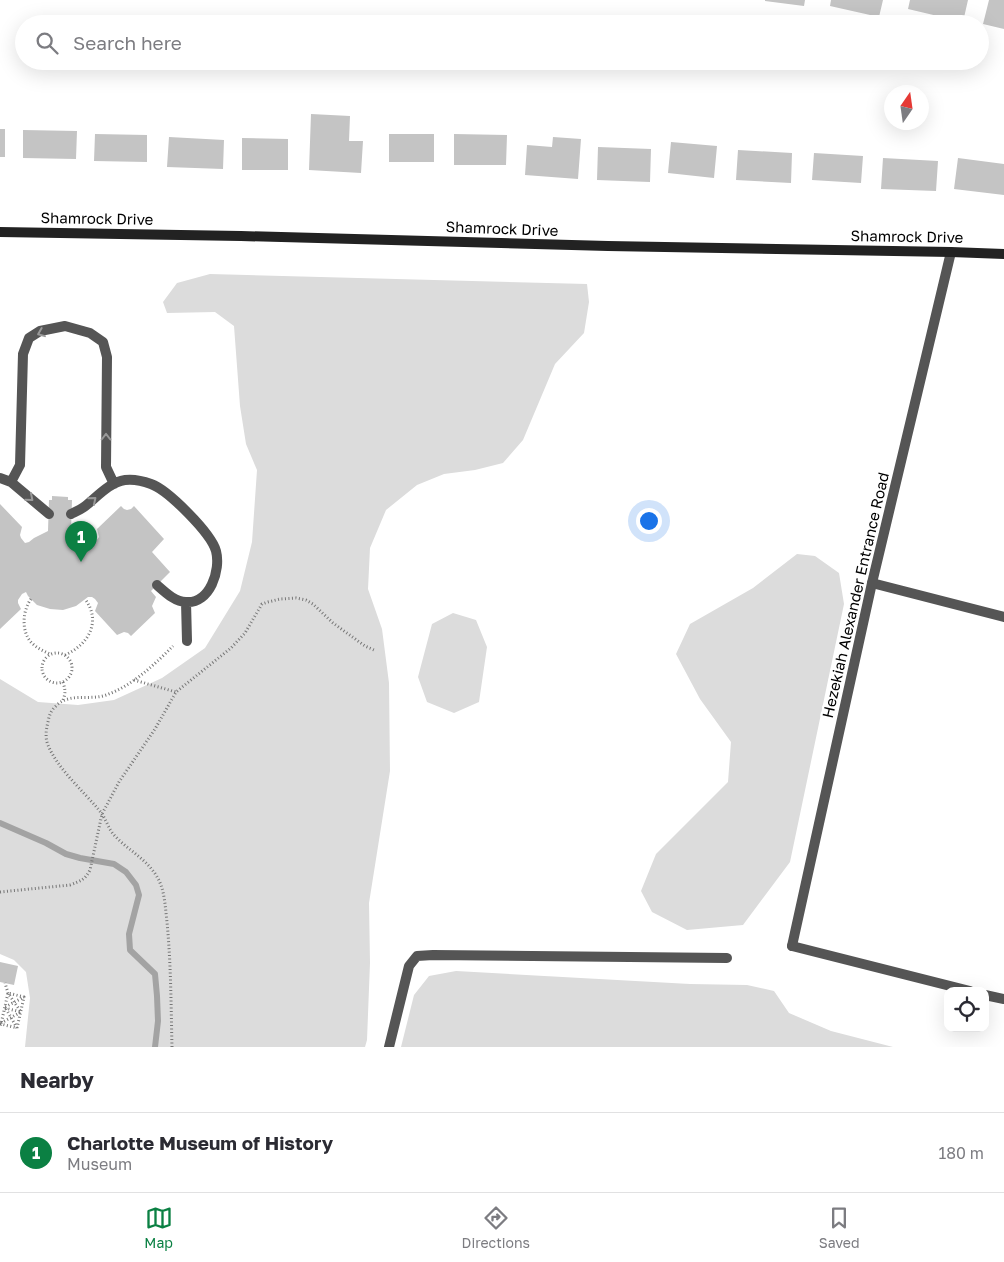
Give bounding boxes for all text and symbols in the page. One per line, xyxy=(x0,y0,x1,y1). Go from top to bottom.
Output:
search box xyxy=(15,15,989,70)
icon: search xyxy=(33,29,61,57)
text: Search here xyxy=(73,31,182,54)
north arrow xyxy=(884,85,929,130)
street label: Shamrock Drive xyxy=(40,208,154,228)
street label: Shamrock Drive xyxy=(445,217,559,239)
street label: Shamrock Drive xyxy=(850,226,964,246)
one-way arrow xyxy=(37,326,46,337)
one-way arrow xyxy=(101,432,111,440)
street label: Hezekiah Alexander Entrance Road xyxy=(818,470,892,720)
one-way arrow xyxy=(24,493,33,502)
one-way arrow xyxy=(87,497,96,506)
your location xyxy=(636,508,662,534)
pin: 1 xyxy=(65,521,97,562)
map controls xyxy=(944,987,989,1032)
button: locate xyxy=(944,987,989,1032)
text: Nearby xyxy=(20,1067,94,1093)
text: Charlotte Museum of History xyxy=(67,1131,333,1154)
text: 1 xyxy=(32,1143,40,1163)
text: 180 m xyxy=(938,1143,984,1163)
text: Museum xyxy=(67,1154,132,1174)
tab: Map xyxy=(144,1204,173,1251)
tab: Directions xyxy=(462,1204,530,1251)
tab: Saved xyxy=(819,1204,860,1251)

